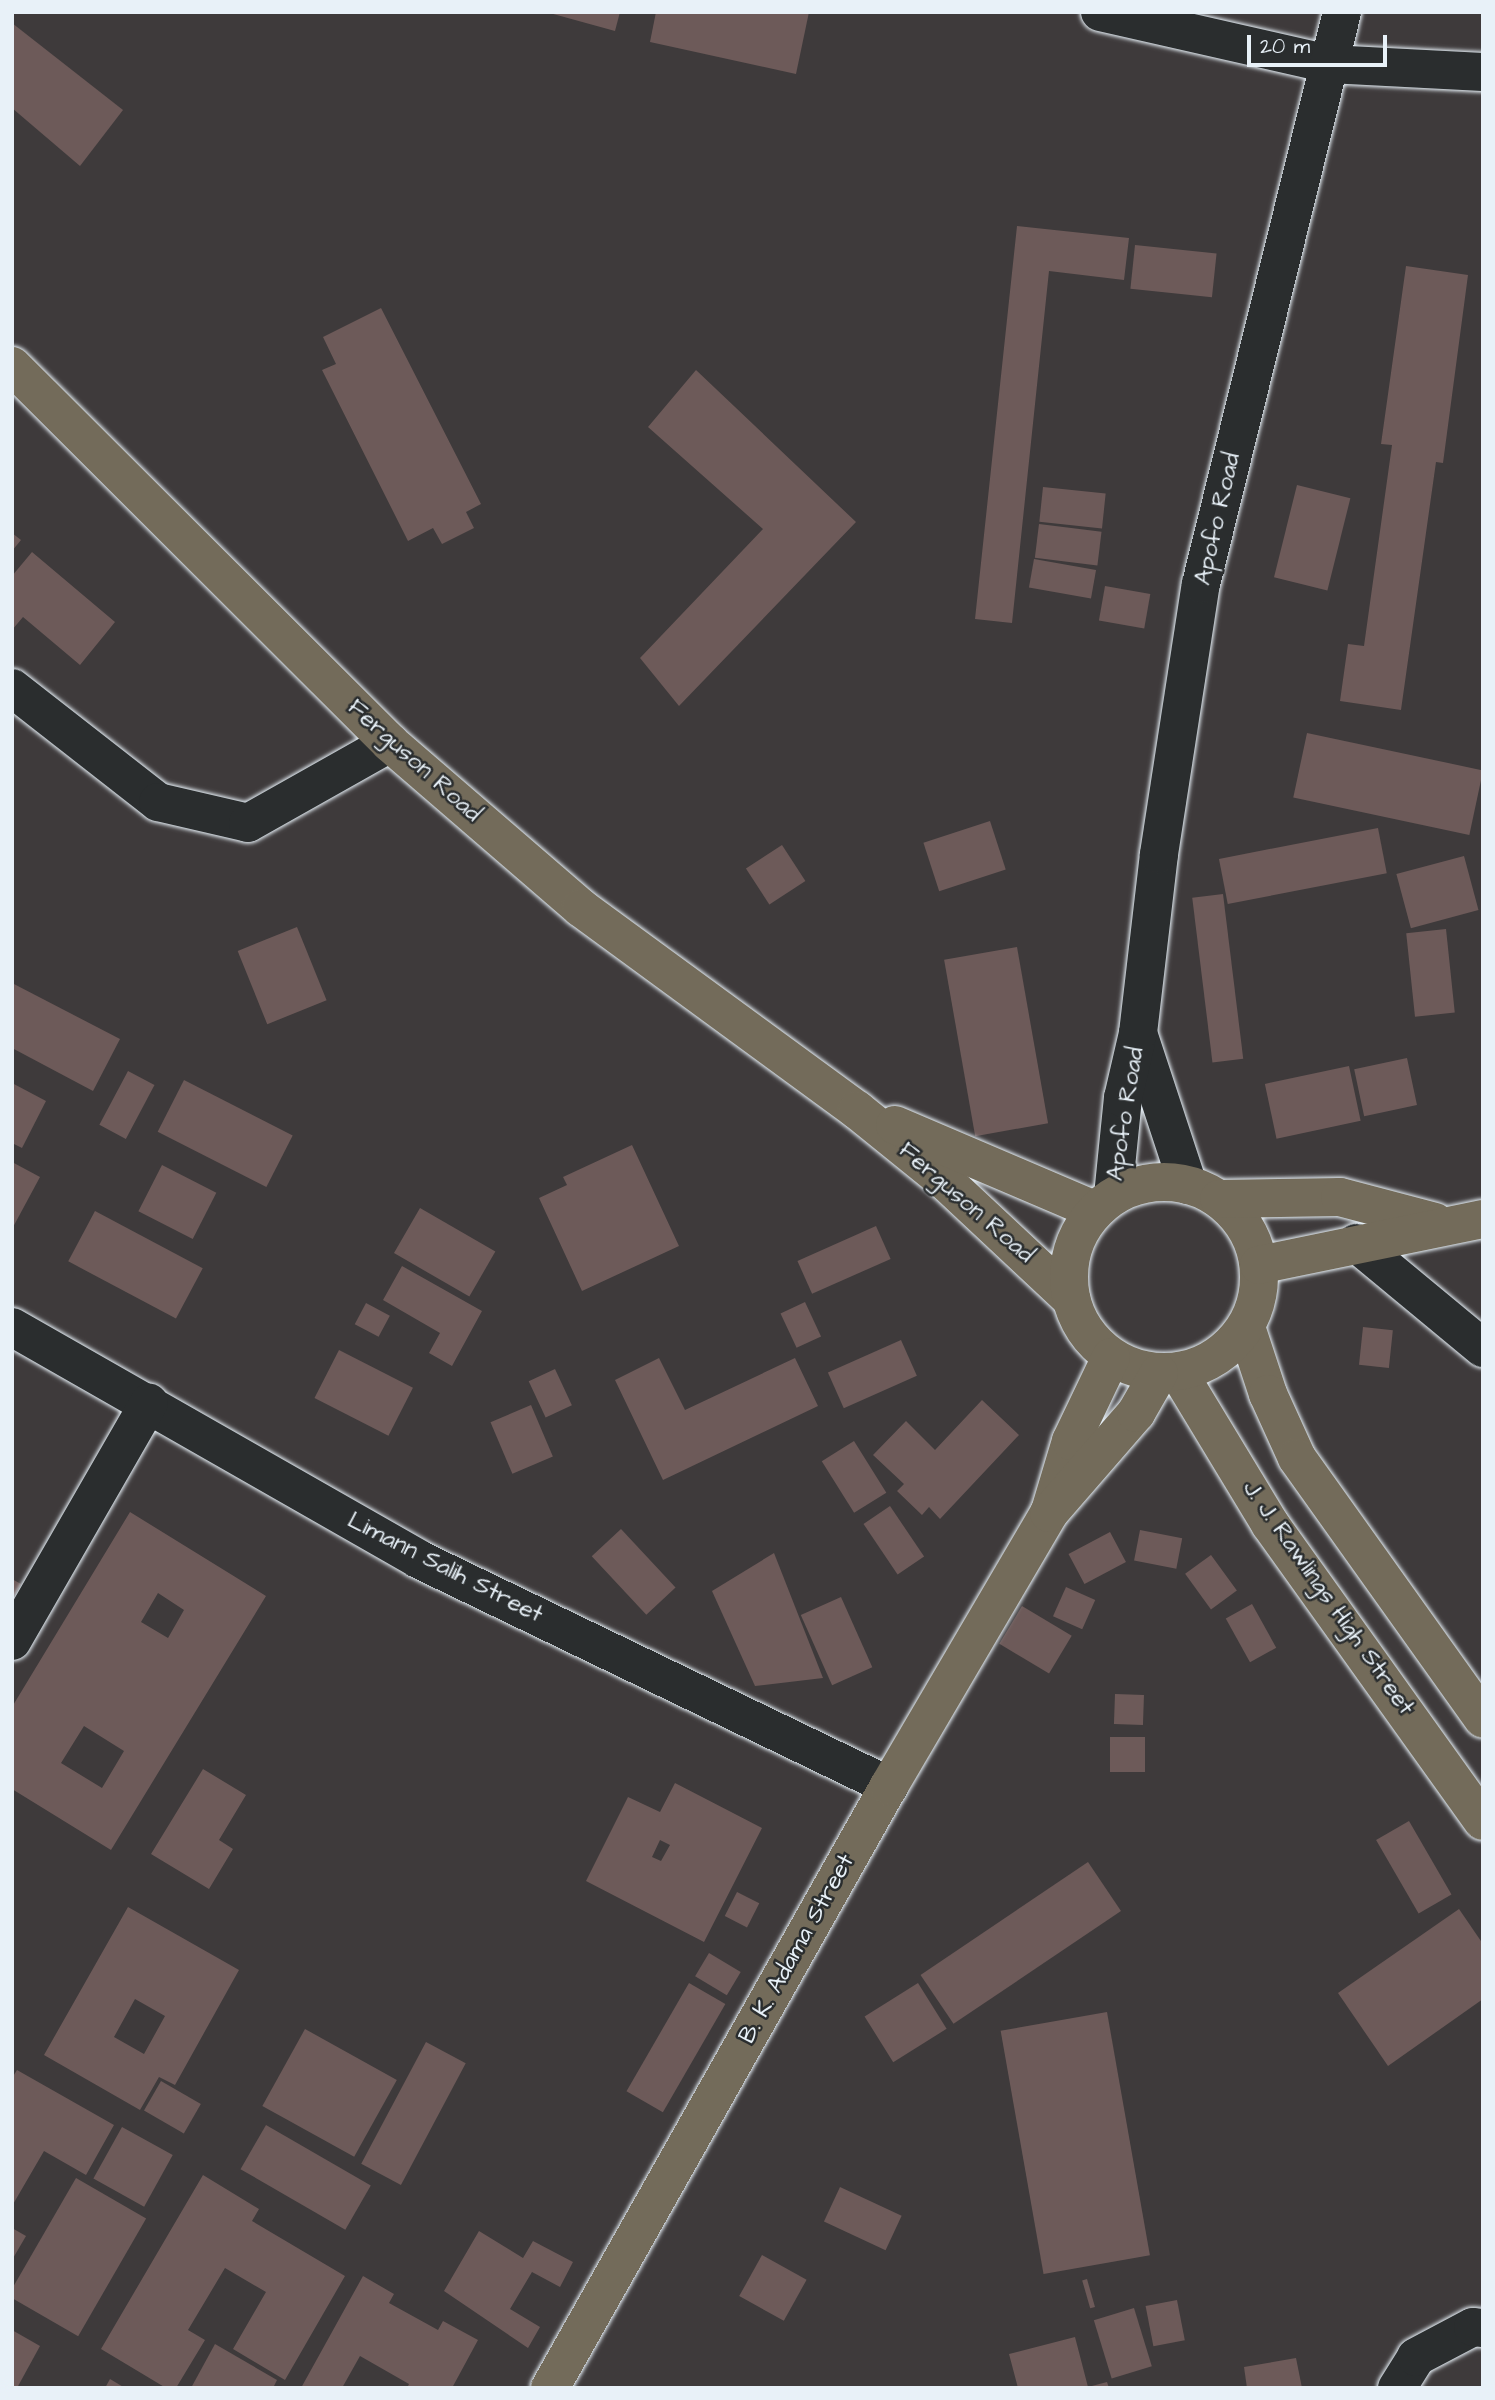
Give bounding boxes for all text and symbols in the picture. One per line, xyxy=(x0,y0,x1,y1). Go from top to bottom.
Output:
scale bar xyxy=(1250,21,1390,65)
text: 20 m xyxy=(1260,32,1310,61)
street label: Apofo Road xyxy=(1189,450,1247,588)
street label: Ferguson Road xyxy=(341,694,487,828)
street label: Apofo Road xyxy=(1101,1045,1151,1183)
street label: Ferguson Road xyxy=(893,1136,1039,1270)
street label: J. J. Rawlings High Street xyxy=(1236,1475,1420,1721)
street label: Limann Salih Street xyxy=(343,1506,547,1630)
street label: B. K. Adama Street xyxy=(733,1849,861,2049)

